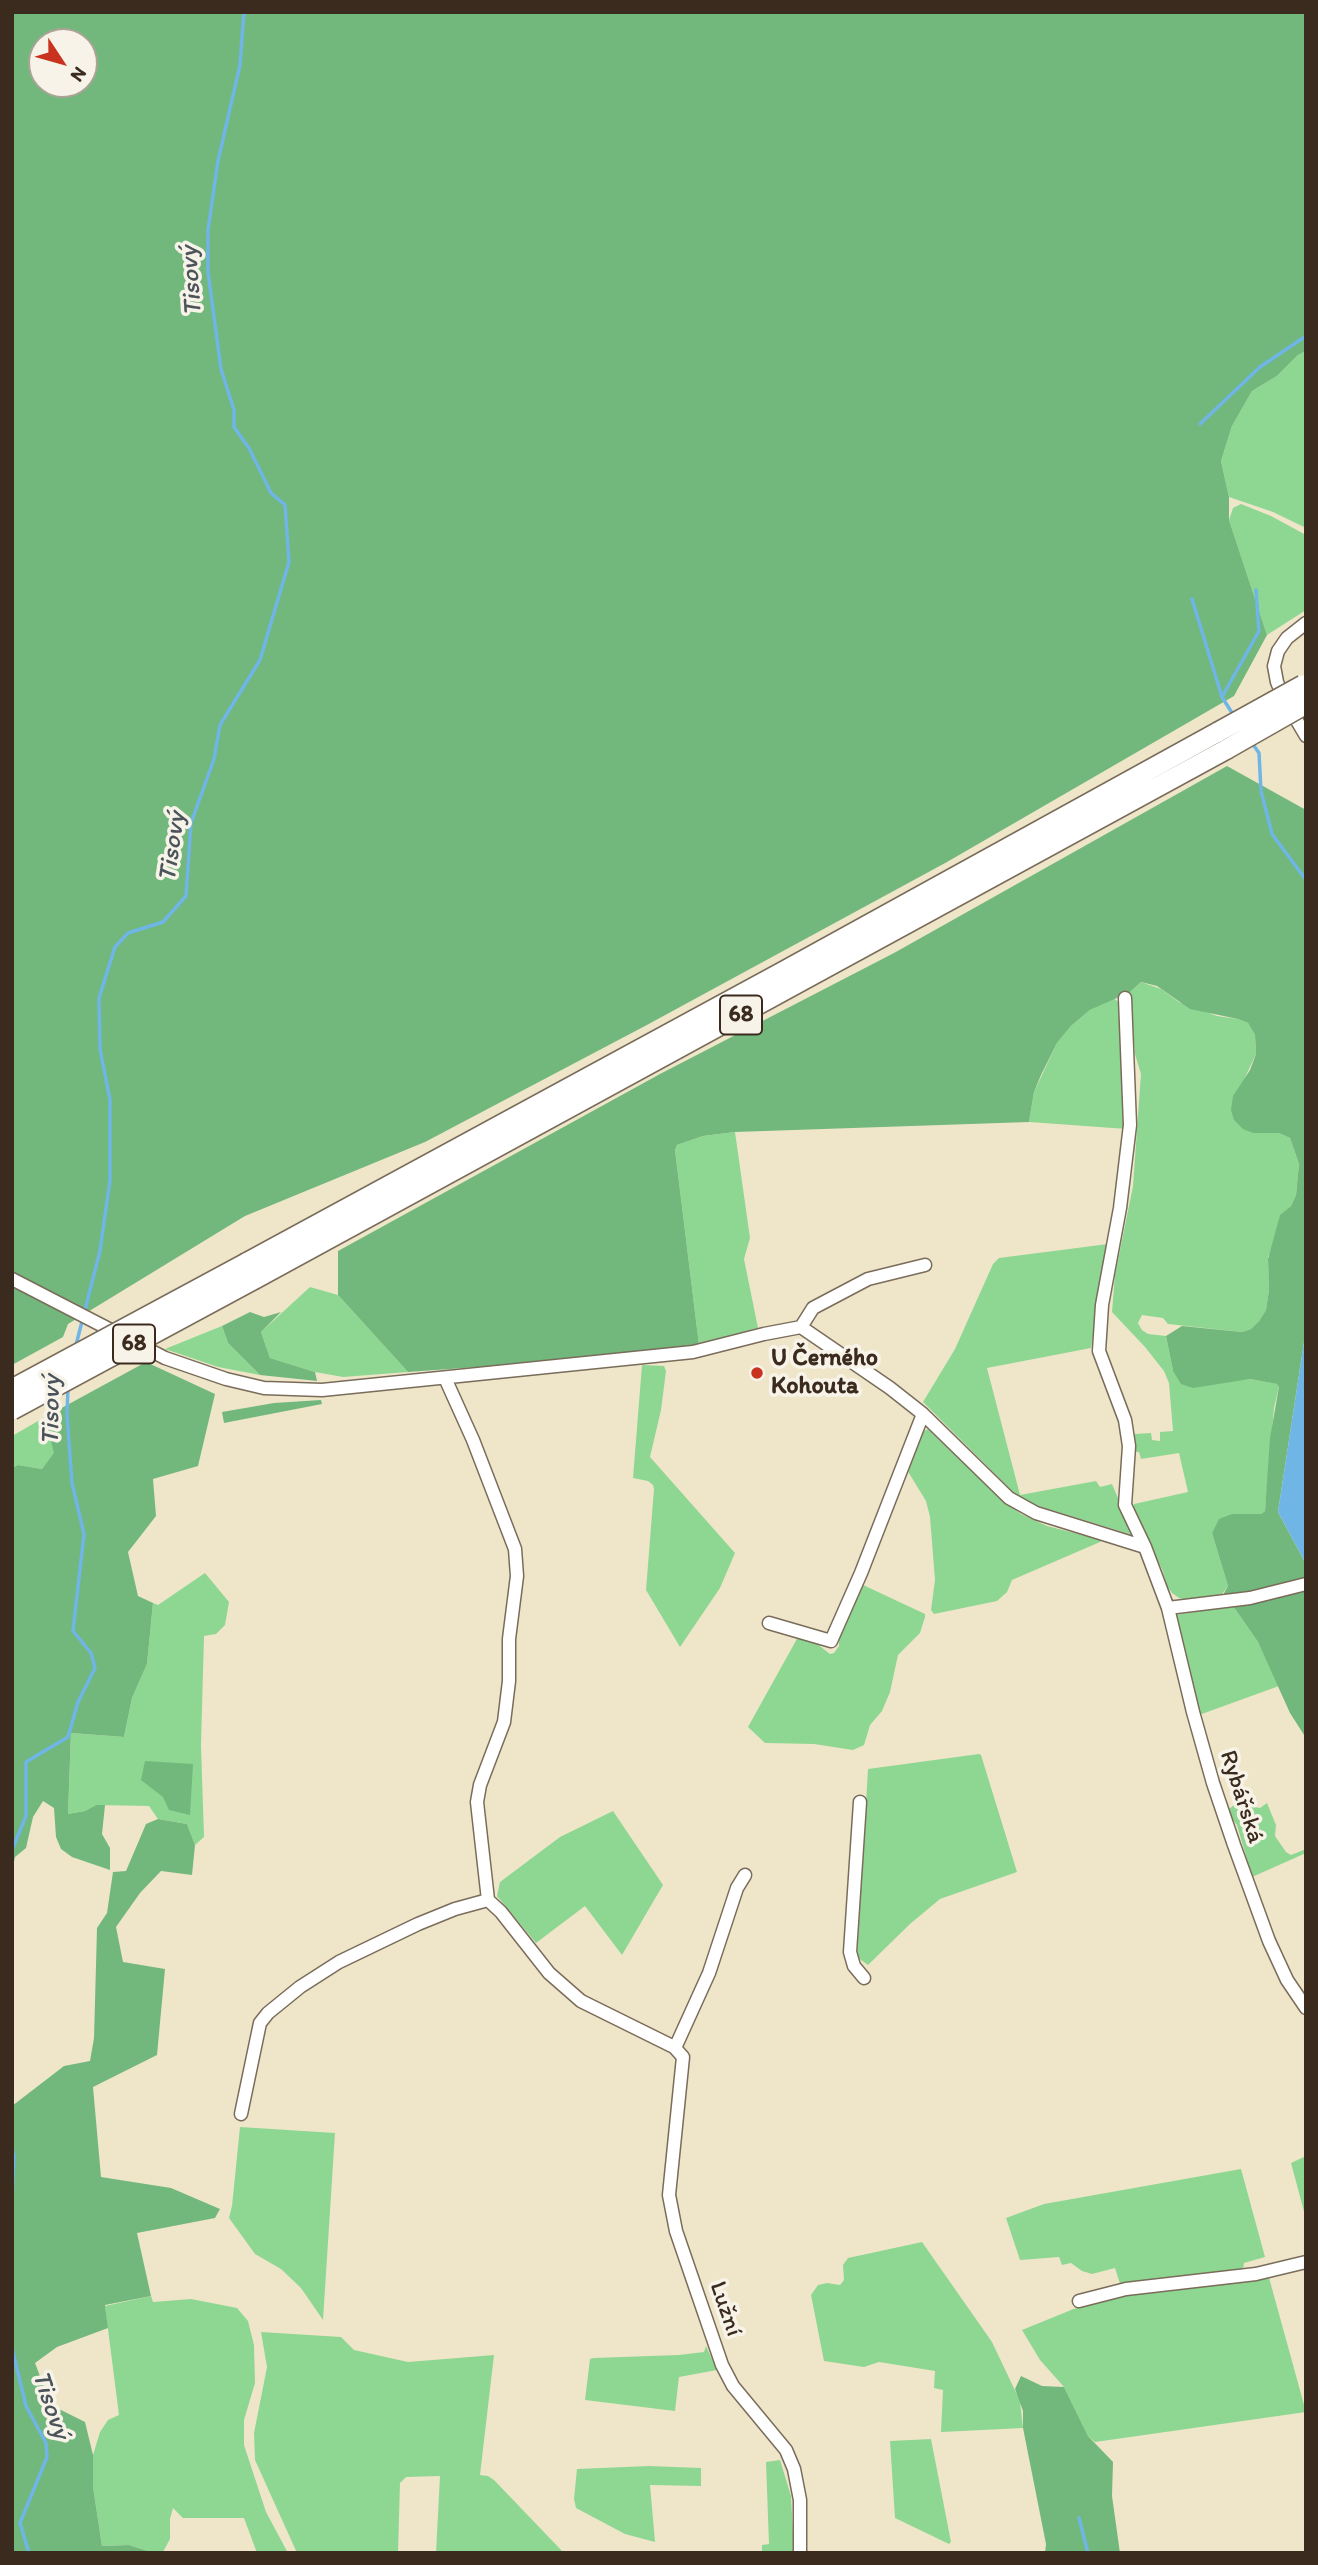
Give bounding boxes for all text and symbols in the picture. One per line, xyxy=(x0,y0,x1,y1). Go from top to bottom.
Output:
north arrow xyxy=(28,28,98,98)
text: N xyxy=(66,63,92,86)
water label: Tisový xyxy=(174,245,210,317)
water label: Tisový xyxy=(153,810,193,884)
road number: 68 xyxy=(720,996,762,1034)
road number: 68 xyxy=(113,1324,155,1364)
place label: U Černého Kohouta xyxy=(771,1345,878,1401)
marker: U Černého Kohouta xyxy=(749,1365,765,1381)
water label: Tisový xyxy=(36,1375,68,1445)
street label: Rybářská xyxy=(1213,1747,1269,1847)
street label: Lužní xyxy=(702,2278,748,2340)
water label: Tisový xyxy=(24,2367,76,2443)

